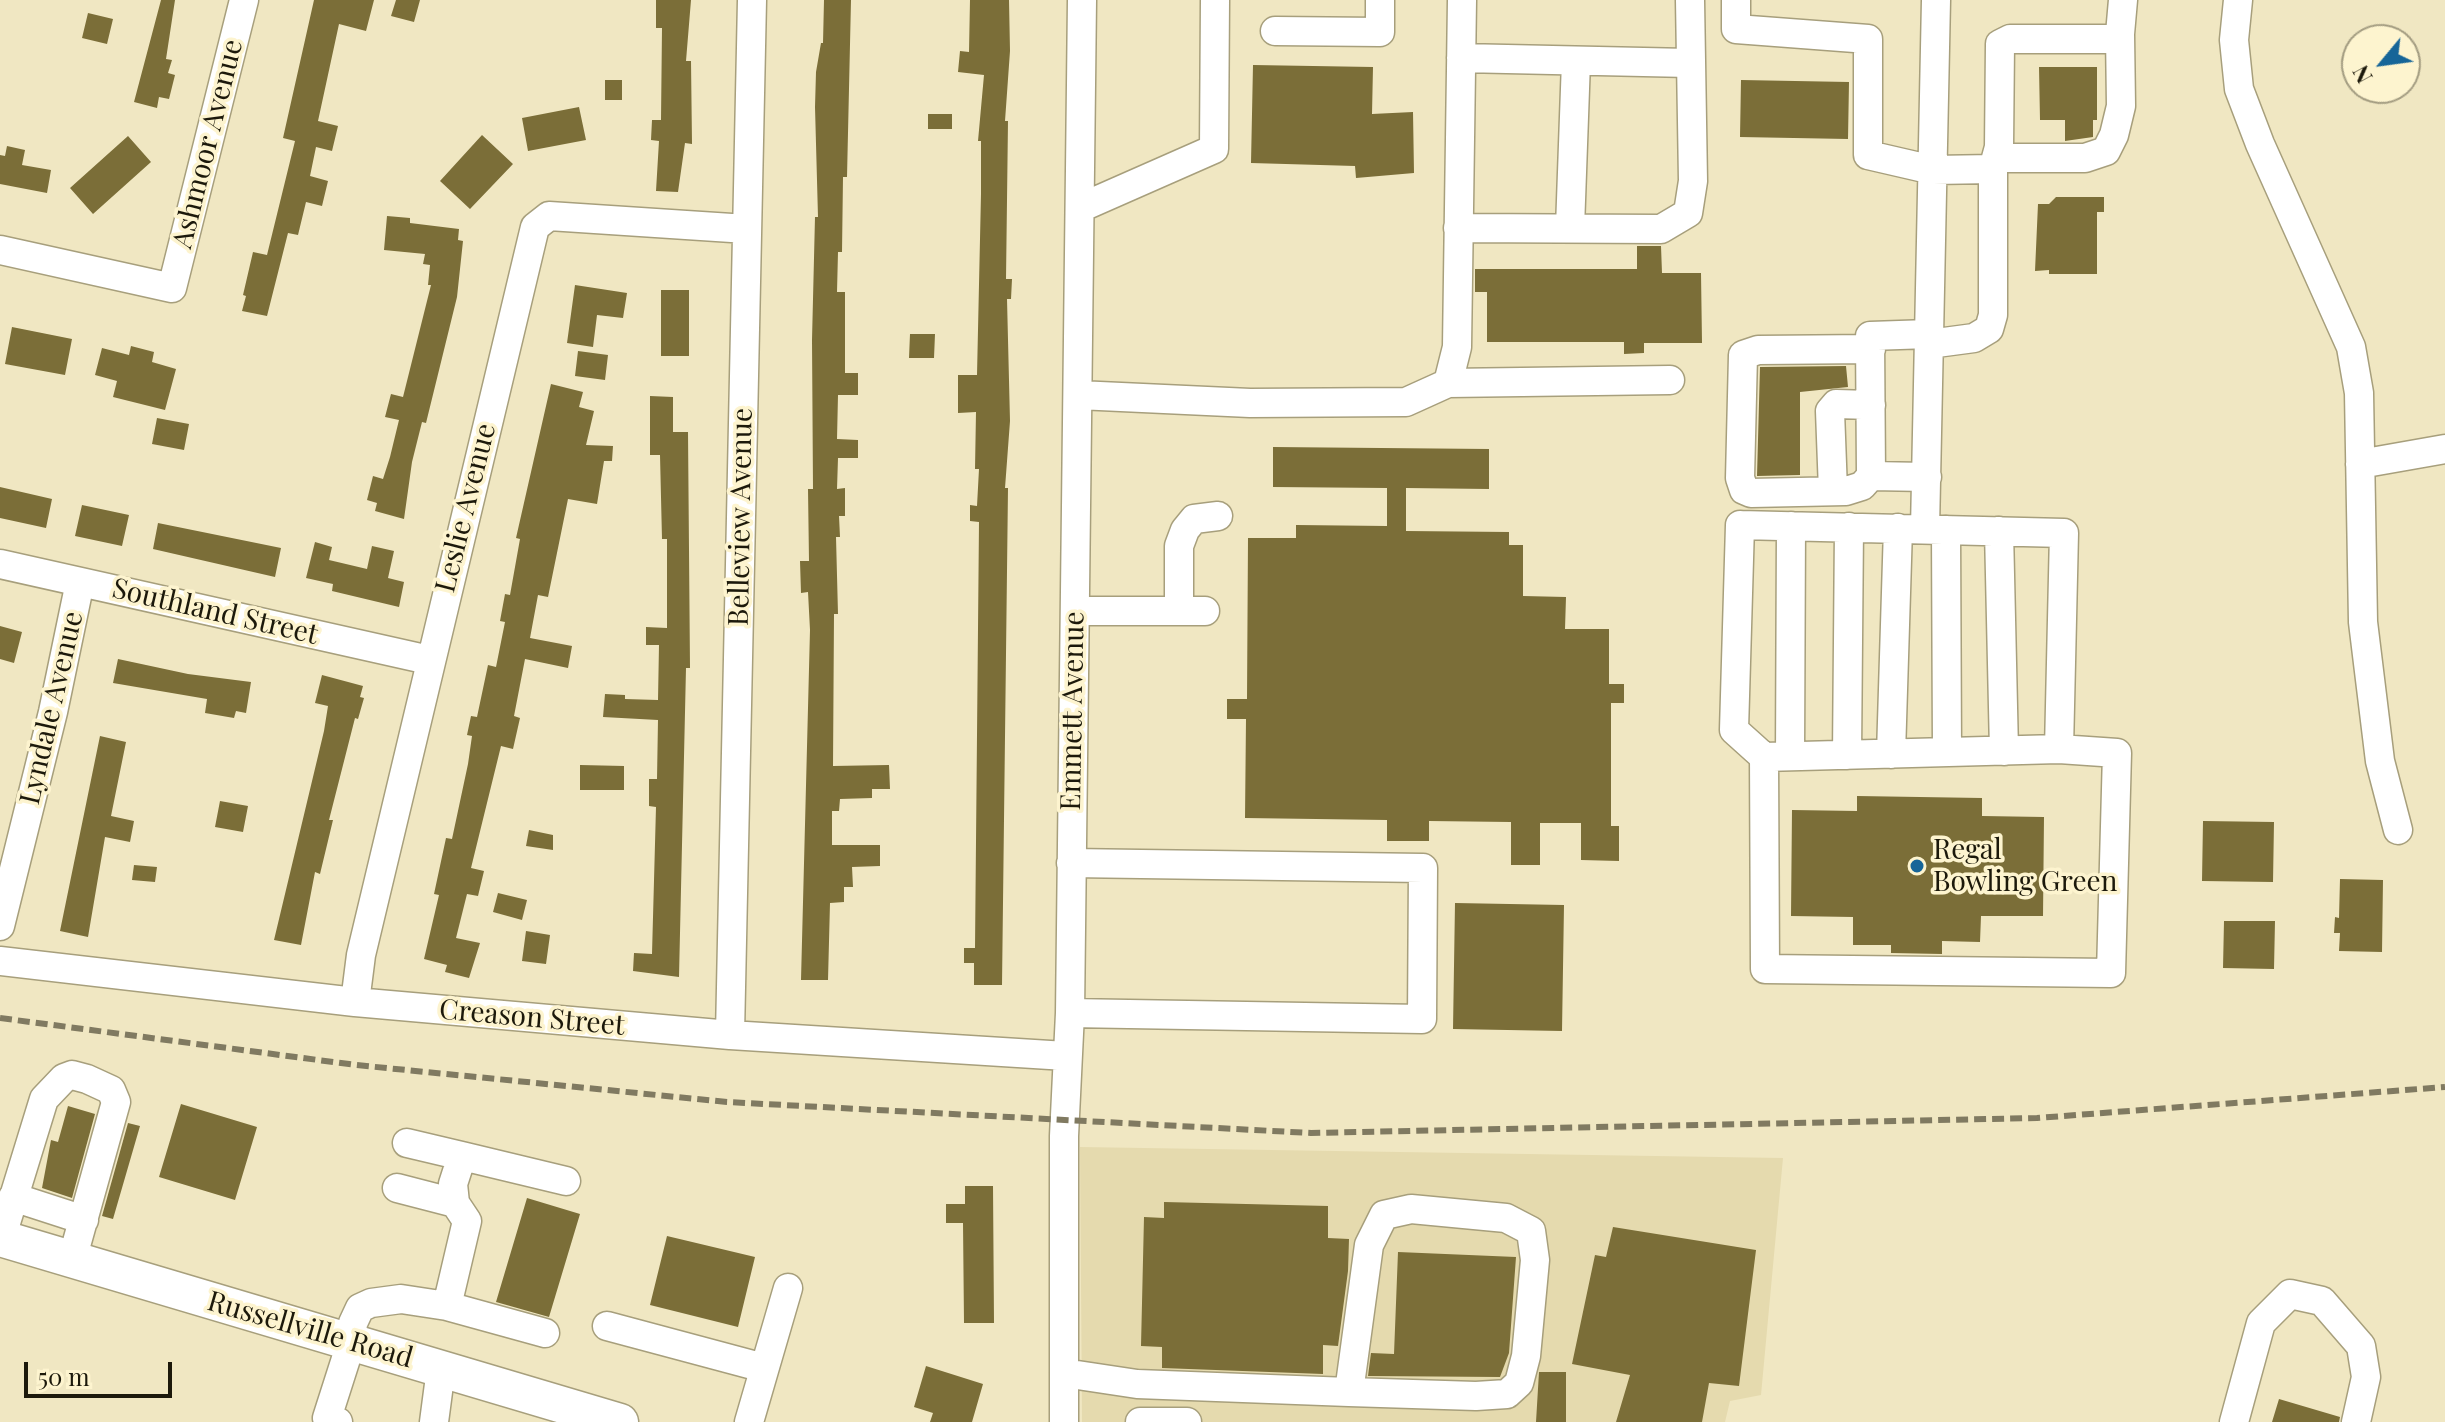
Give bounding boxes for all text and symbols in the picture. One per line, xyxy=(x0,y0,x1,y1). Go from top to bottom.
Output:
north arrow xyxy=(2341,24,2421,104)
street label: Ashmoor Avenue xyxy=(166,36,250,252)
text: N xyxy=(2345,60,2379,89)
street label: Belleview Avenue xyxy=(722,408,760,626)
street label: Leslie Avenue xyxy=(429,420,503,596)
street label: Southland Street xyxy=(109,572,321,652)
street label: Lyndale Avenue xyxy=(13,608,91,808)
street label: Emmett Avenue xyxy=(1054,611,1092,811)
place label: Regal Bowling Green xyxy=(1933,833,2117,899)
marker: Regal Bowling Green xyxy=(1908,857,1926,875)
street label: Creason Street xyxy=(438,993,626,1043)
street label: Russellville Road xyxy=(203,1285,417,1375)
scale bar xyxy=(28,1346,176,1396)
text: 50 m xyxy=(38,1360,90,1392)

